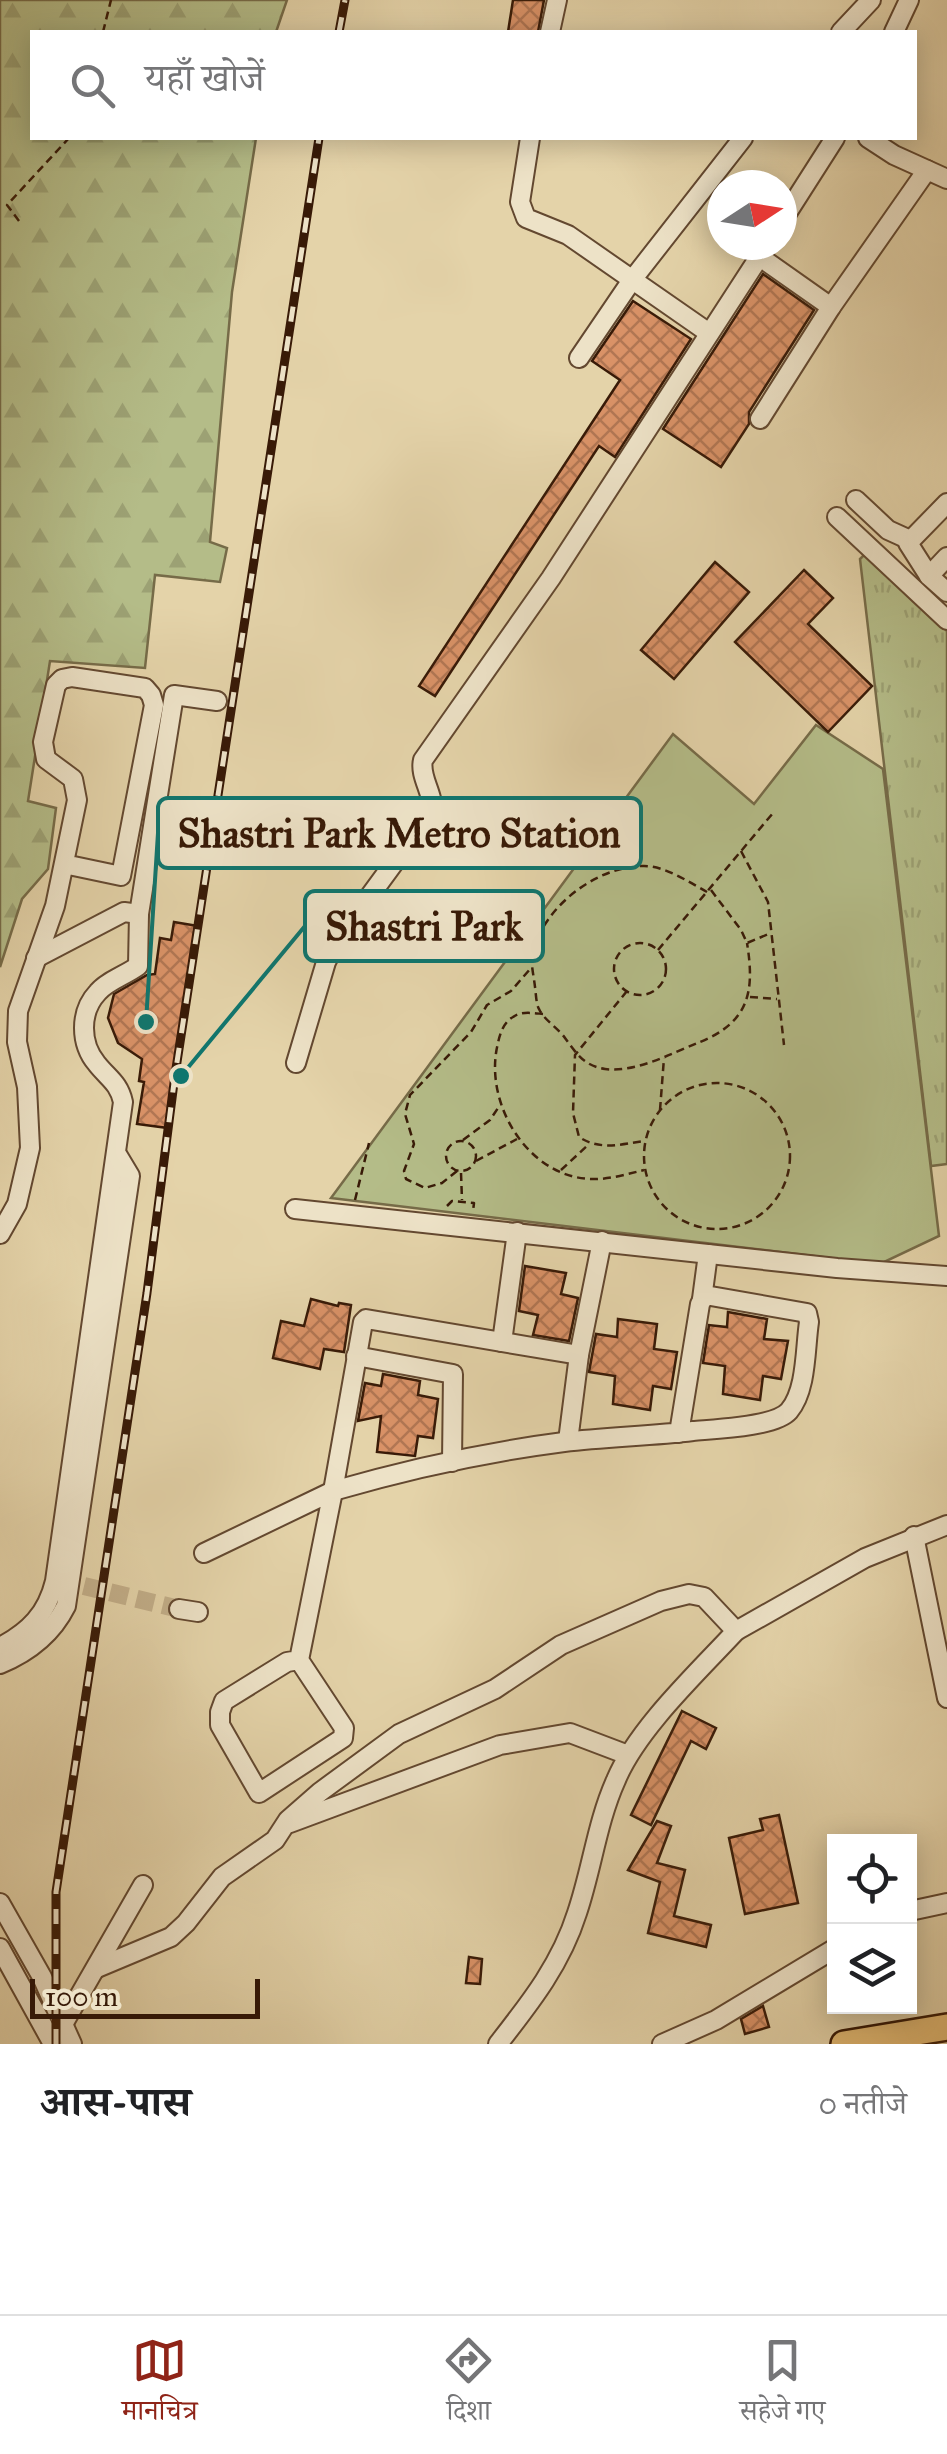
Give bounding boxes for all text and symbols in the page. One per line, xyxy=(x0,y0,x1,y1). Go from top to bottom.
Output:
search box xyxy=(30,30,917,140)
text: यहाँ खोजें xyxy=(145,55,264,101)
icon: search xyxy=(65,58,120,113)
north arrow xyxy=(707,170,797,260)
callout: Shastri Park Metro Station xyxy=(158,798,641,868)
text: Shastri Park Metro Station xyxy=(177,809,621,858)
callout: Shastri Park xyxy=(305,891,543,961)
text: Shastri Park xyxy=(325,902,524,951)
map controls xyxy=(827,1834,917,2014)
button: locate xyxy=(827,1834,917,1924)
button: layers xyxy=(827,1924,917,2014)
scale bar xyxy=(30,1974,260,2018)
text: 100 m xyxy=(45,1979,118,2014)
text: आस-पास xyxy=(40,2076,191,2128)
text: 0 नतीजे xyxy=(819,2084,907,2123)
tab: मानचित्र xyxy=(122,2333,198,2438)
tab: दिशा xyxy=(441,2333,496,2438)
tab: सहेजे गए xyxy=(740,2333,825,2438)

